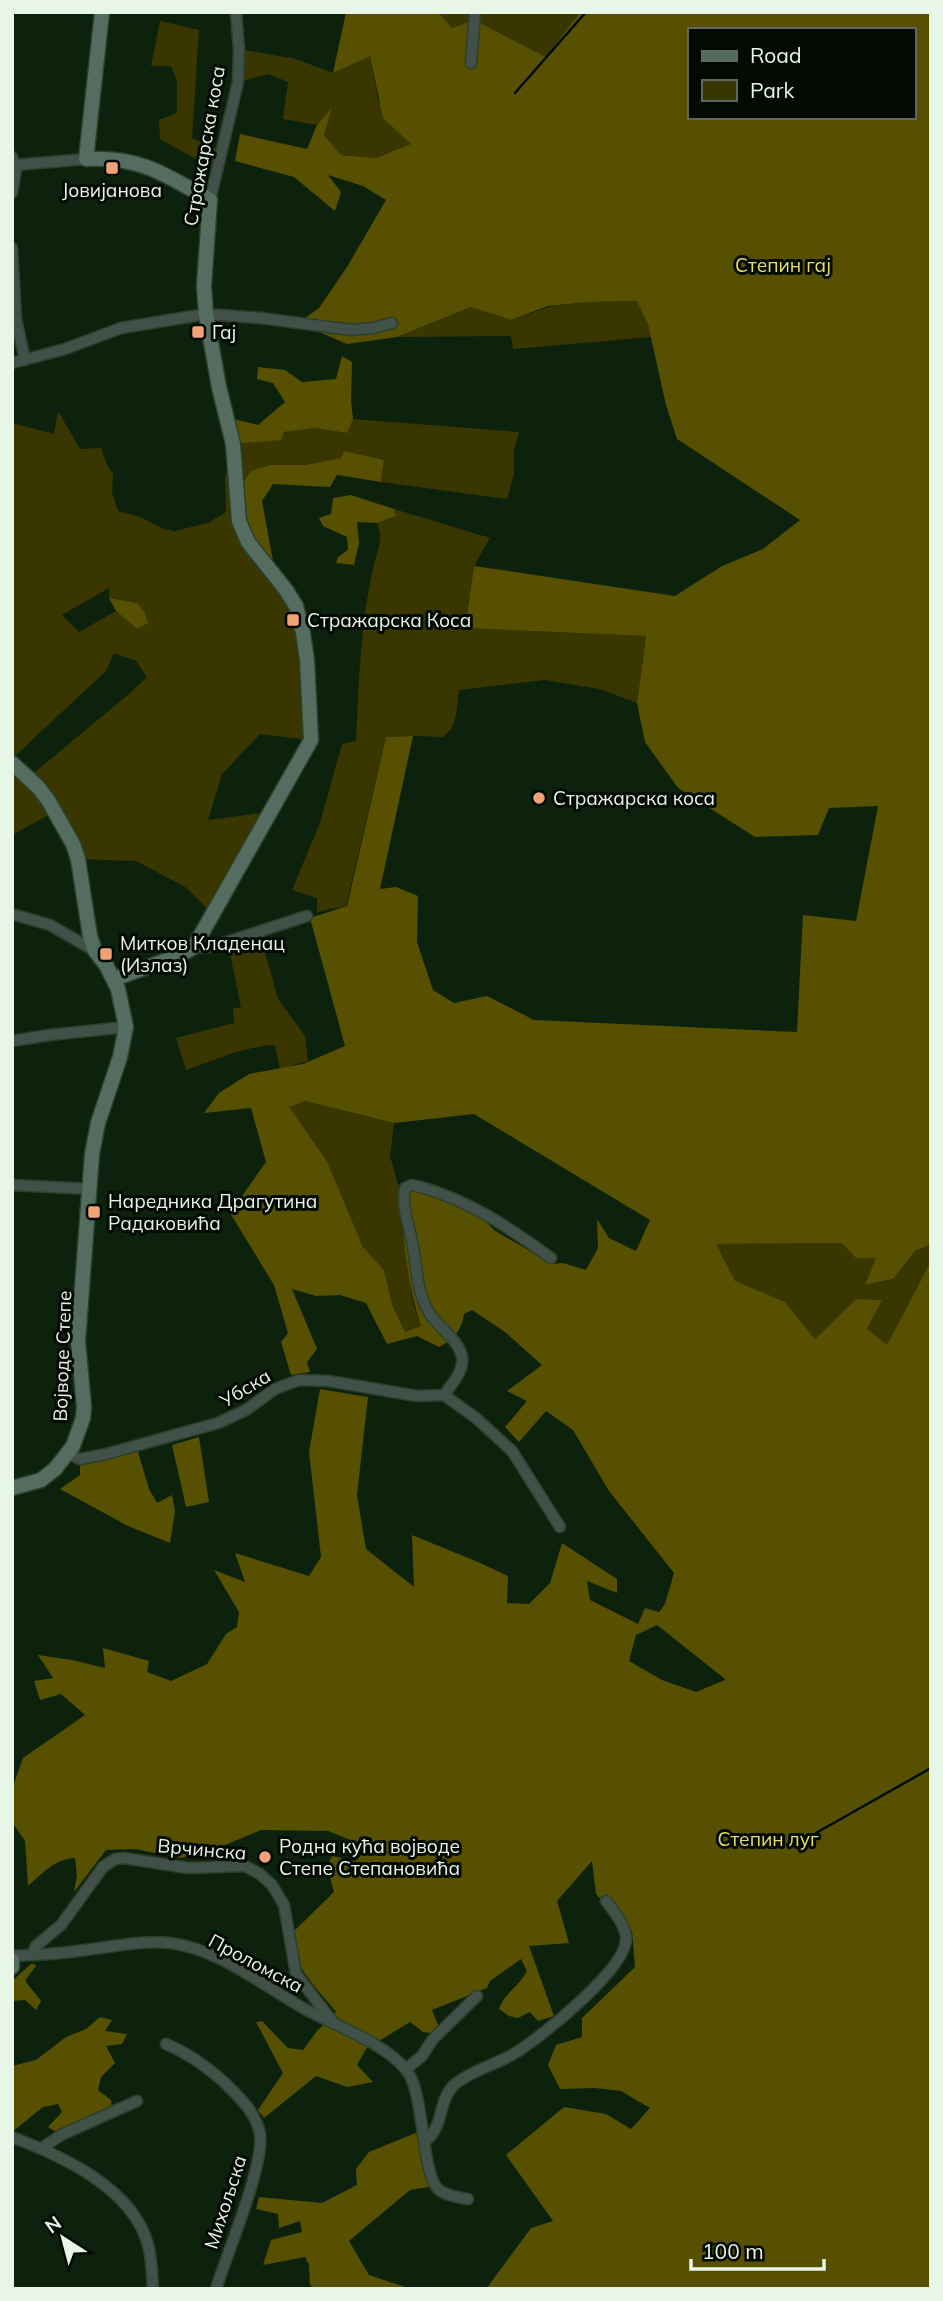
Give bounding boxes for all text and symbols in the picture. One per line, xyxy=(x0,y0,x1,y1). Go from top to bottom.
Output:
legend xyxy=(688,28,915,119)
text: Road xyxy=(750,42,801,68)
street label: Стражарска коса xyxy=(178,64,230,228)
text: Park xyxy=(750,77,794,103)
marker: Јовијанова xyxy=(104,160,120,176)
place label: Јовијанова xyxy=(62,178,162,202)
park label: Степин гај xyxy=(735,253,831,277)
place label: Гај xyxy=(212,320,236,344)
marker: Гај xyxy=(190,324,206,340)
place label: Стражарска Коса xyxy=(307,608,471,632)
marker: Стражарска Коса xyxy=(285,612,301,628)
place label: Стражарска коса xyxy=(553,786,715,810)
marker: Стражарска коса xyxy=(531,790,547,806)
place label: Митков Кладенац (Излаз) xyxy=(120,931,285,977)
marker: Митков Кладенац (Излаз) xyxy=(98,946,114,962)
place label: Наредника Драгутина Радаковића xyxy=(108,1189,317,1235)
marker: Наредника Драгутина Радаковића xyxy=(86,1204,102,1220)
street label: Војводе Степе xyxy=(48,1290,76,1422)
street label: Убска xyxy=(214,1364,275,1413)
park label: Степин луг xyxy=(718,1827,819,1851)
street label: Врчинска xyxy=(156,1833,248,1865)
place label: Родна кућа војводе Степе Степановића xyxy=(279,1834,460,1880)
marker: Родна кућа војводе Степе Степановића xyxy=(257,1849,273,1865)
street label: Проломска xyxy=(205,1928,307,1998)
street label: Михољска xyxy=(199,2152,251,2252)
north arrow xyxy=(28,2203,98,2273)
text: N xyxy=(40,2210,66,2238)
scale bar xyxy=(691,2228,824,2272)
text: 100 m xyxy=(702,2238,764,2264)

